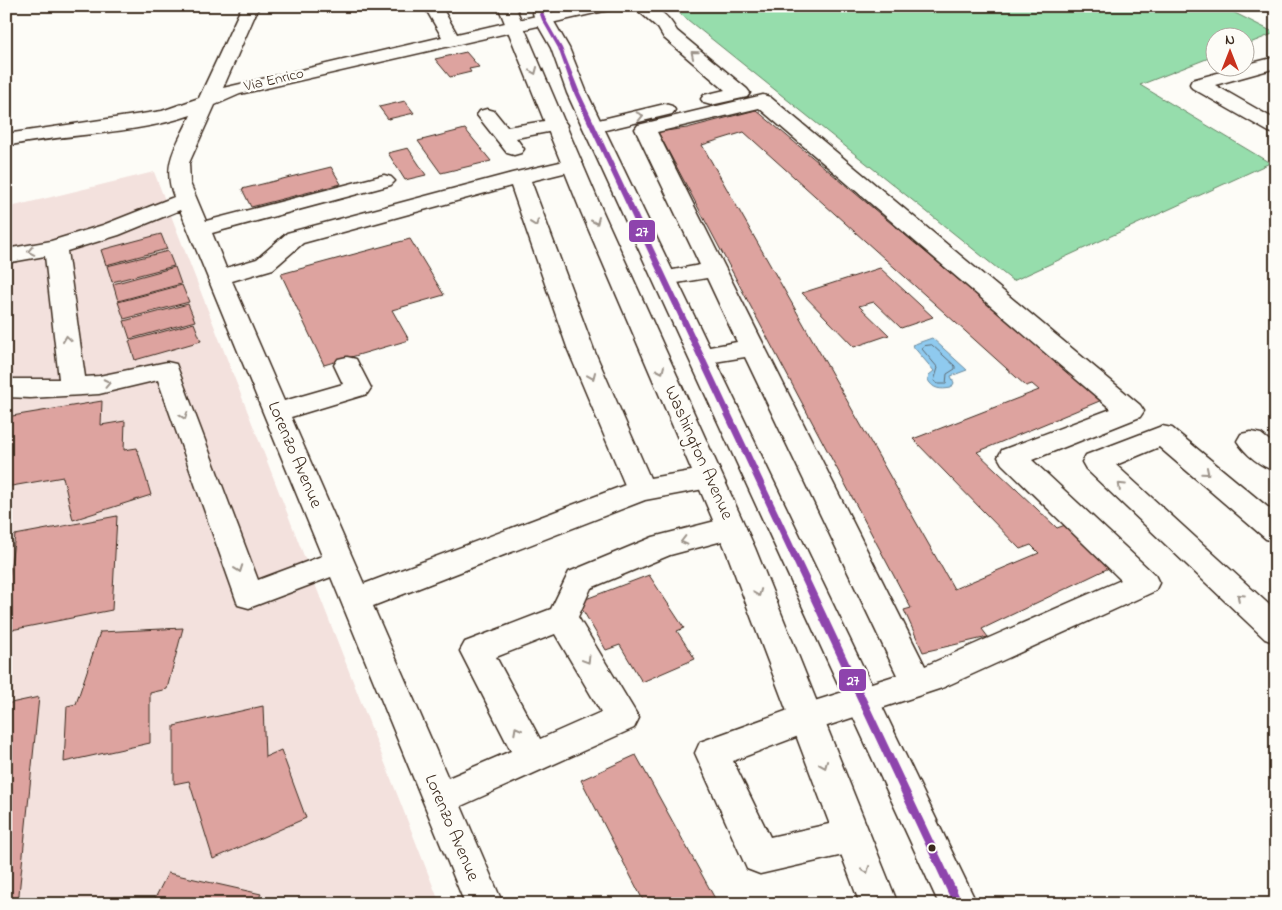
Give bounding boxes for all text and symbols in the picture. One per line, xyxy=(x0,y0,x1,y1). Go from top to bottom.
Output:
north arrow xyxy=(1204,28,1254,78)
text: N xyxy=(1225,30,1235,51)
one-way arrow xyxy=(691,52,700,60)
street label: Via Enrico xyxy=(241,62,306,98)
one-way arrow xyxy=(528,66,539,75)
one-way arrow xyxy=(636,111,645,122)
one-way arrow xyxy=(590,216,601,225)
one-way arrow xyxy=(529,218,539,227)
line badge: 27 xyxy=(628,219,656,243)
text: 27 xyxy=(635,222,649,243)
one-way arrow xyxy=(26,246,35,256)
one-way arrow xyxy=(62,335,72,343)
one-way arrow xyxy=(655,365,666,374)
one-way arrow xyxy=(586,371,596,379)
one-way arrow xyxy=(103,378,112,389)
street label: Washington Avenue xyxy=(656,382,740,525)
street label: Lorenzo Avenue xyxy=(260,398,329,513)
one-way arrow xyxy=(178,411,188,420)
one-way arrow xyxy=(1200,467,1209,475)
one-way arrow xyxy=(1118,483,1127,492)
one-way arrow xyxy=(679,535,688,546)
one-way arrow xyxy=(233,564,243,573)
one-way arrow xyxy=(752,589,762,597)
one-way arrow xyxy=(1237,594,1246,603)
one-way arrow xyxy=(580,654,590,663)
line badge: 27 xyxy=(838,668,867,692)
text: 27 xyxy=(846,671,860,692)
one-way arrow xyxy=(513,726,523,735)
one-way arrow xyxy=(817,760,828,769)
street label: Lorenzo Avenue xyxy=(417,771,486,886)
unlabelled marker xyxy=(927,843,937,853)
one-way arrow xyxy=(859,865,870,874)

